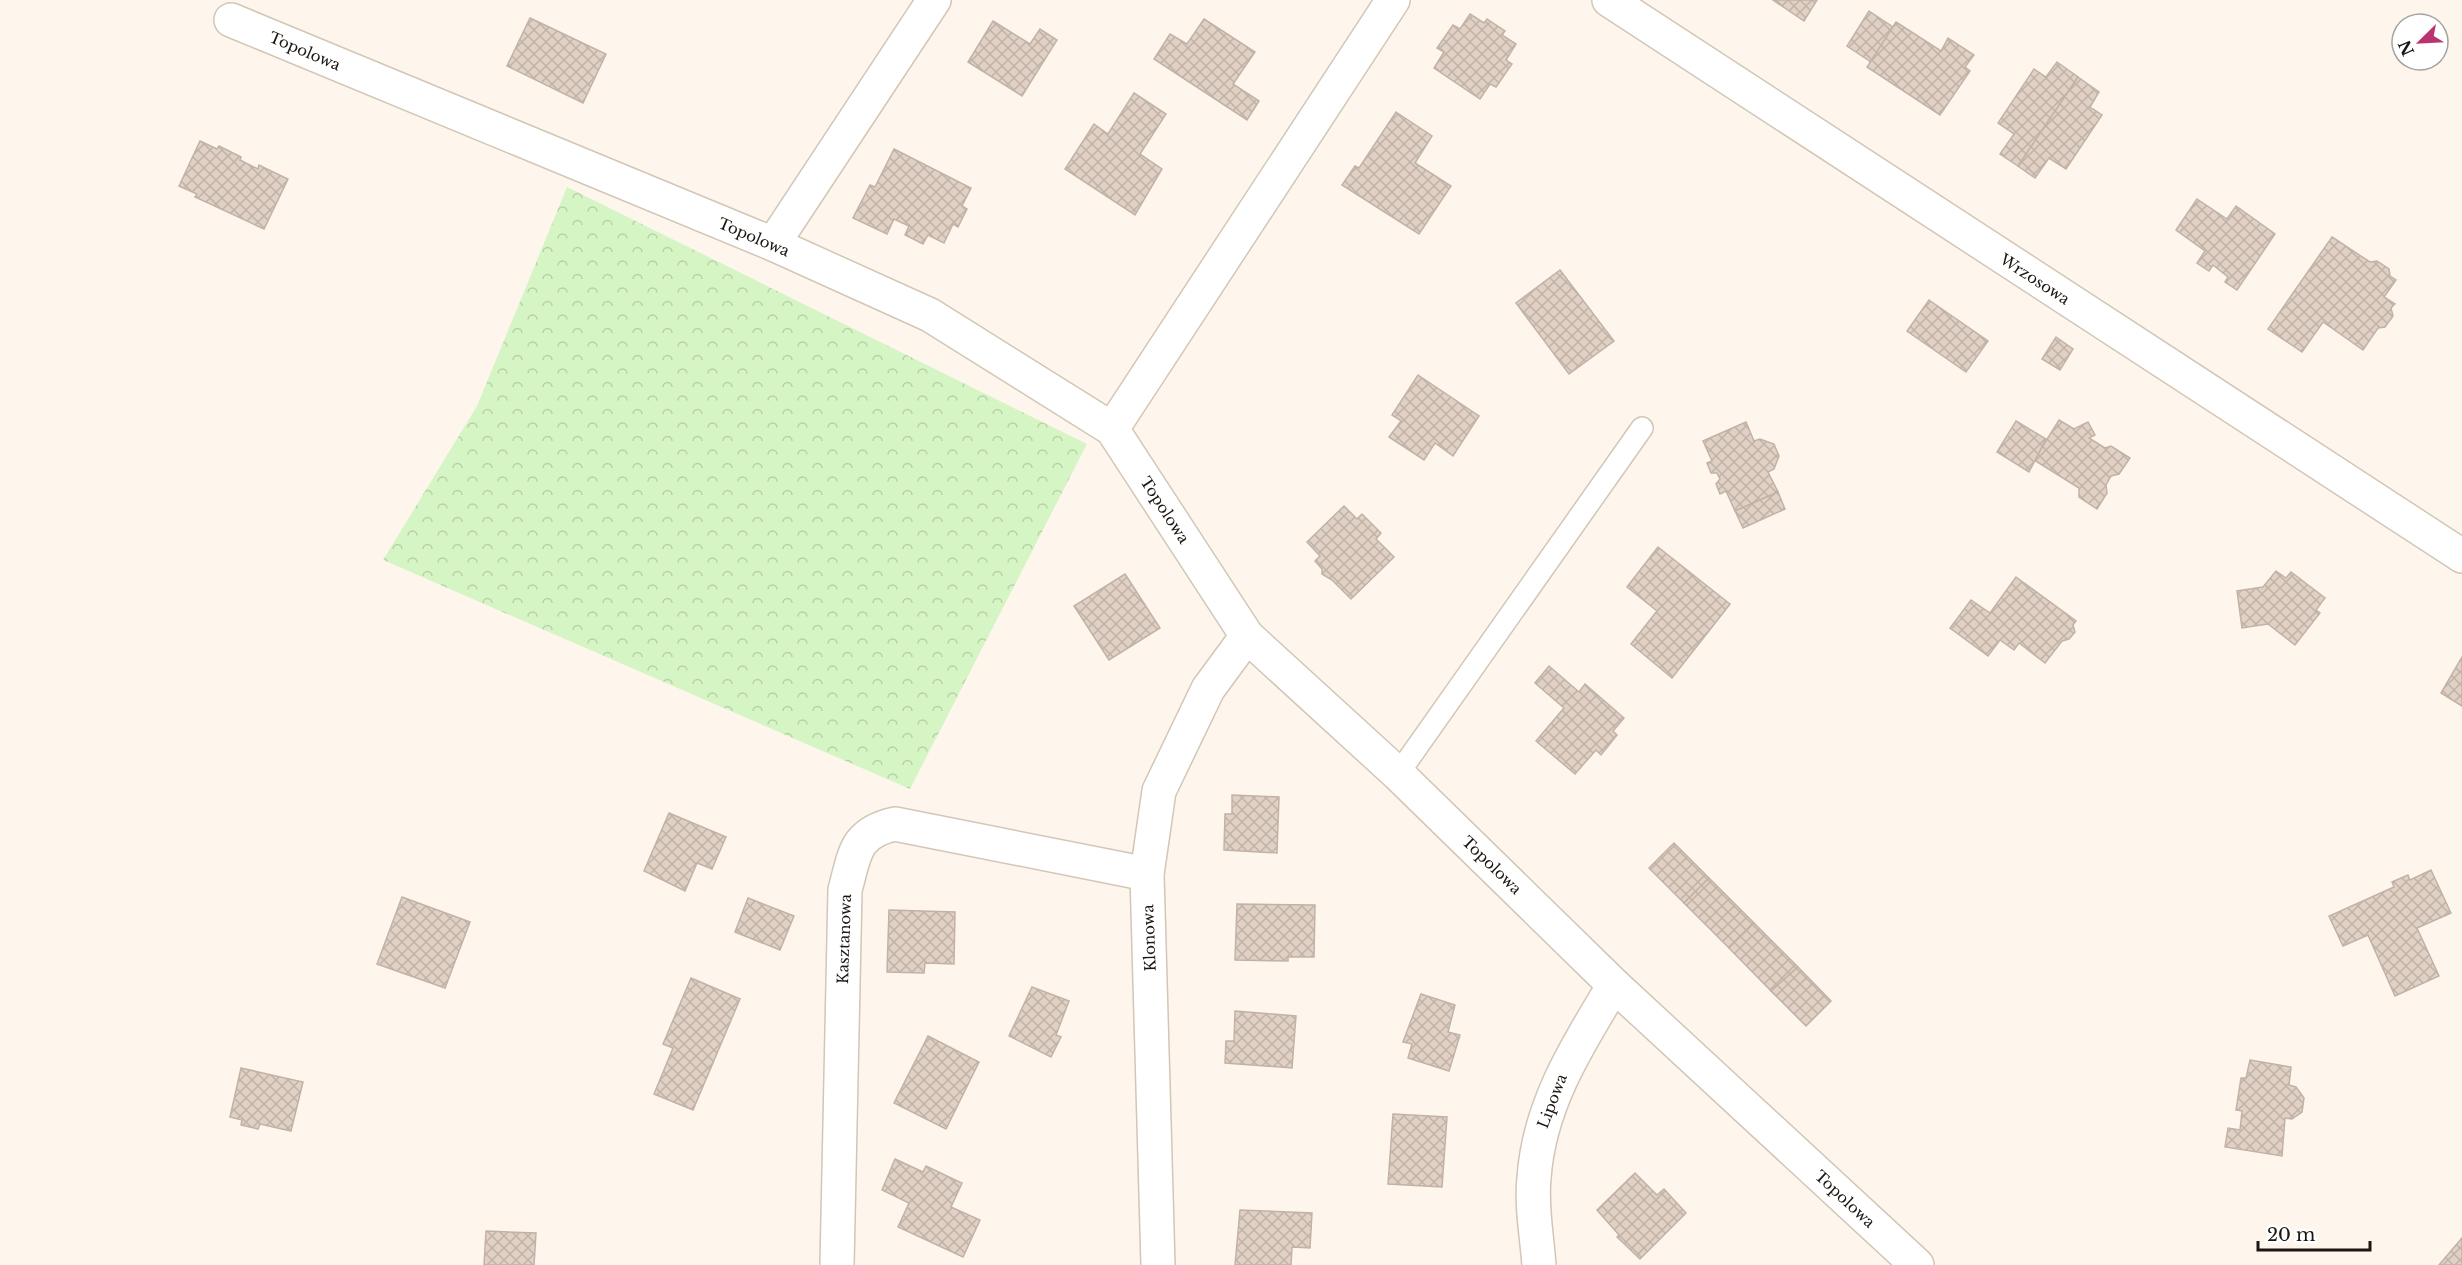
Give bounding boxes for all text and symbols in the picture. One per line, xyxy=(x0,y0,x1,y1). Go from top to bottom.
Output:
north arrow xyxy=(2390,12,2450,72)
street label: Topolowa xyxy=(267,28,344,75)
text: N xyxy=(2394,37,2418,59)
street label: Topolowa xyxy=(716,214,793,261)
street label: Wrzosowa xyxy=(1996,249,2074,309)
street label: Topolowa xyxy=(1136,473,1194,547)
street label: Topolowa xyxy=(1458,832,1526,899)
street label: Kasztanowa xyxy=(833,893,855,984)
street label: Klonowa xyxy=(1138,903,1160,972)
street label: Lipowa xyxy=(1533,1071,1571,1131)
street label: Topolowa xyxy=(1811,1166,1880,1232)
scale bar xyxy=(2258,1214,2370,1252)
text: 20 m xyxy=(2267,1224,2315,1246)

